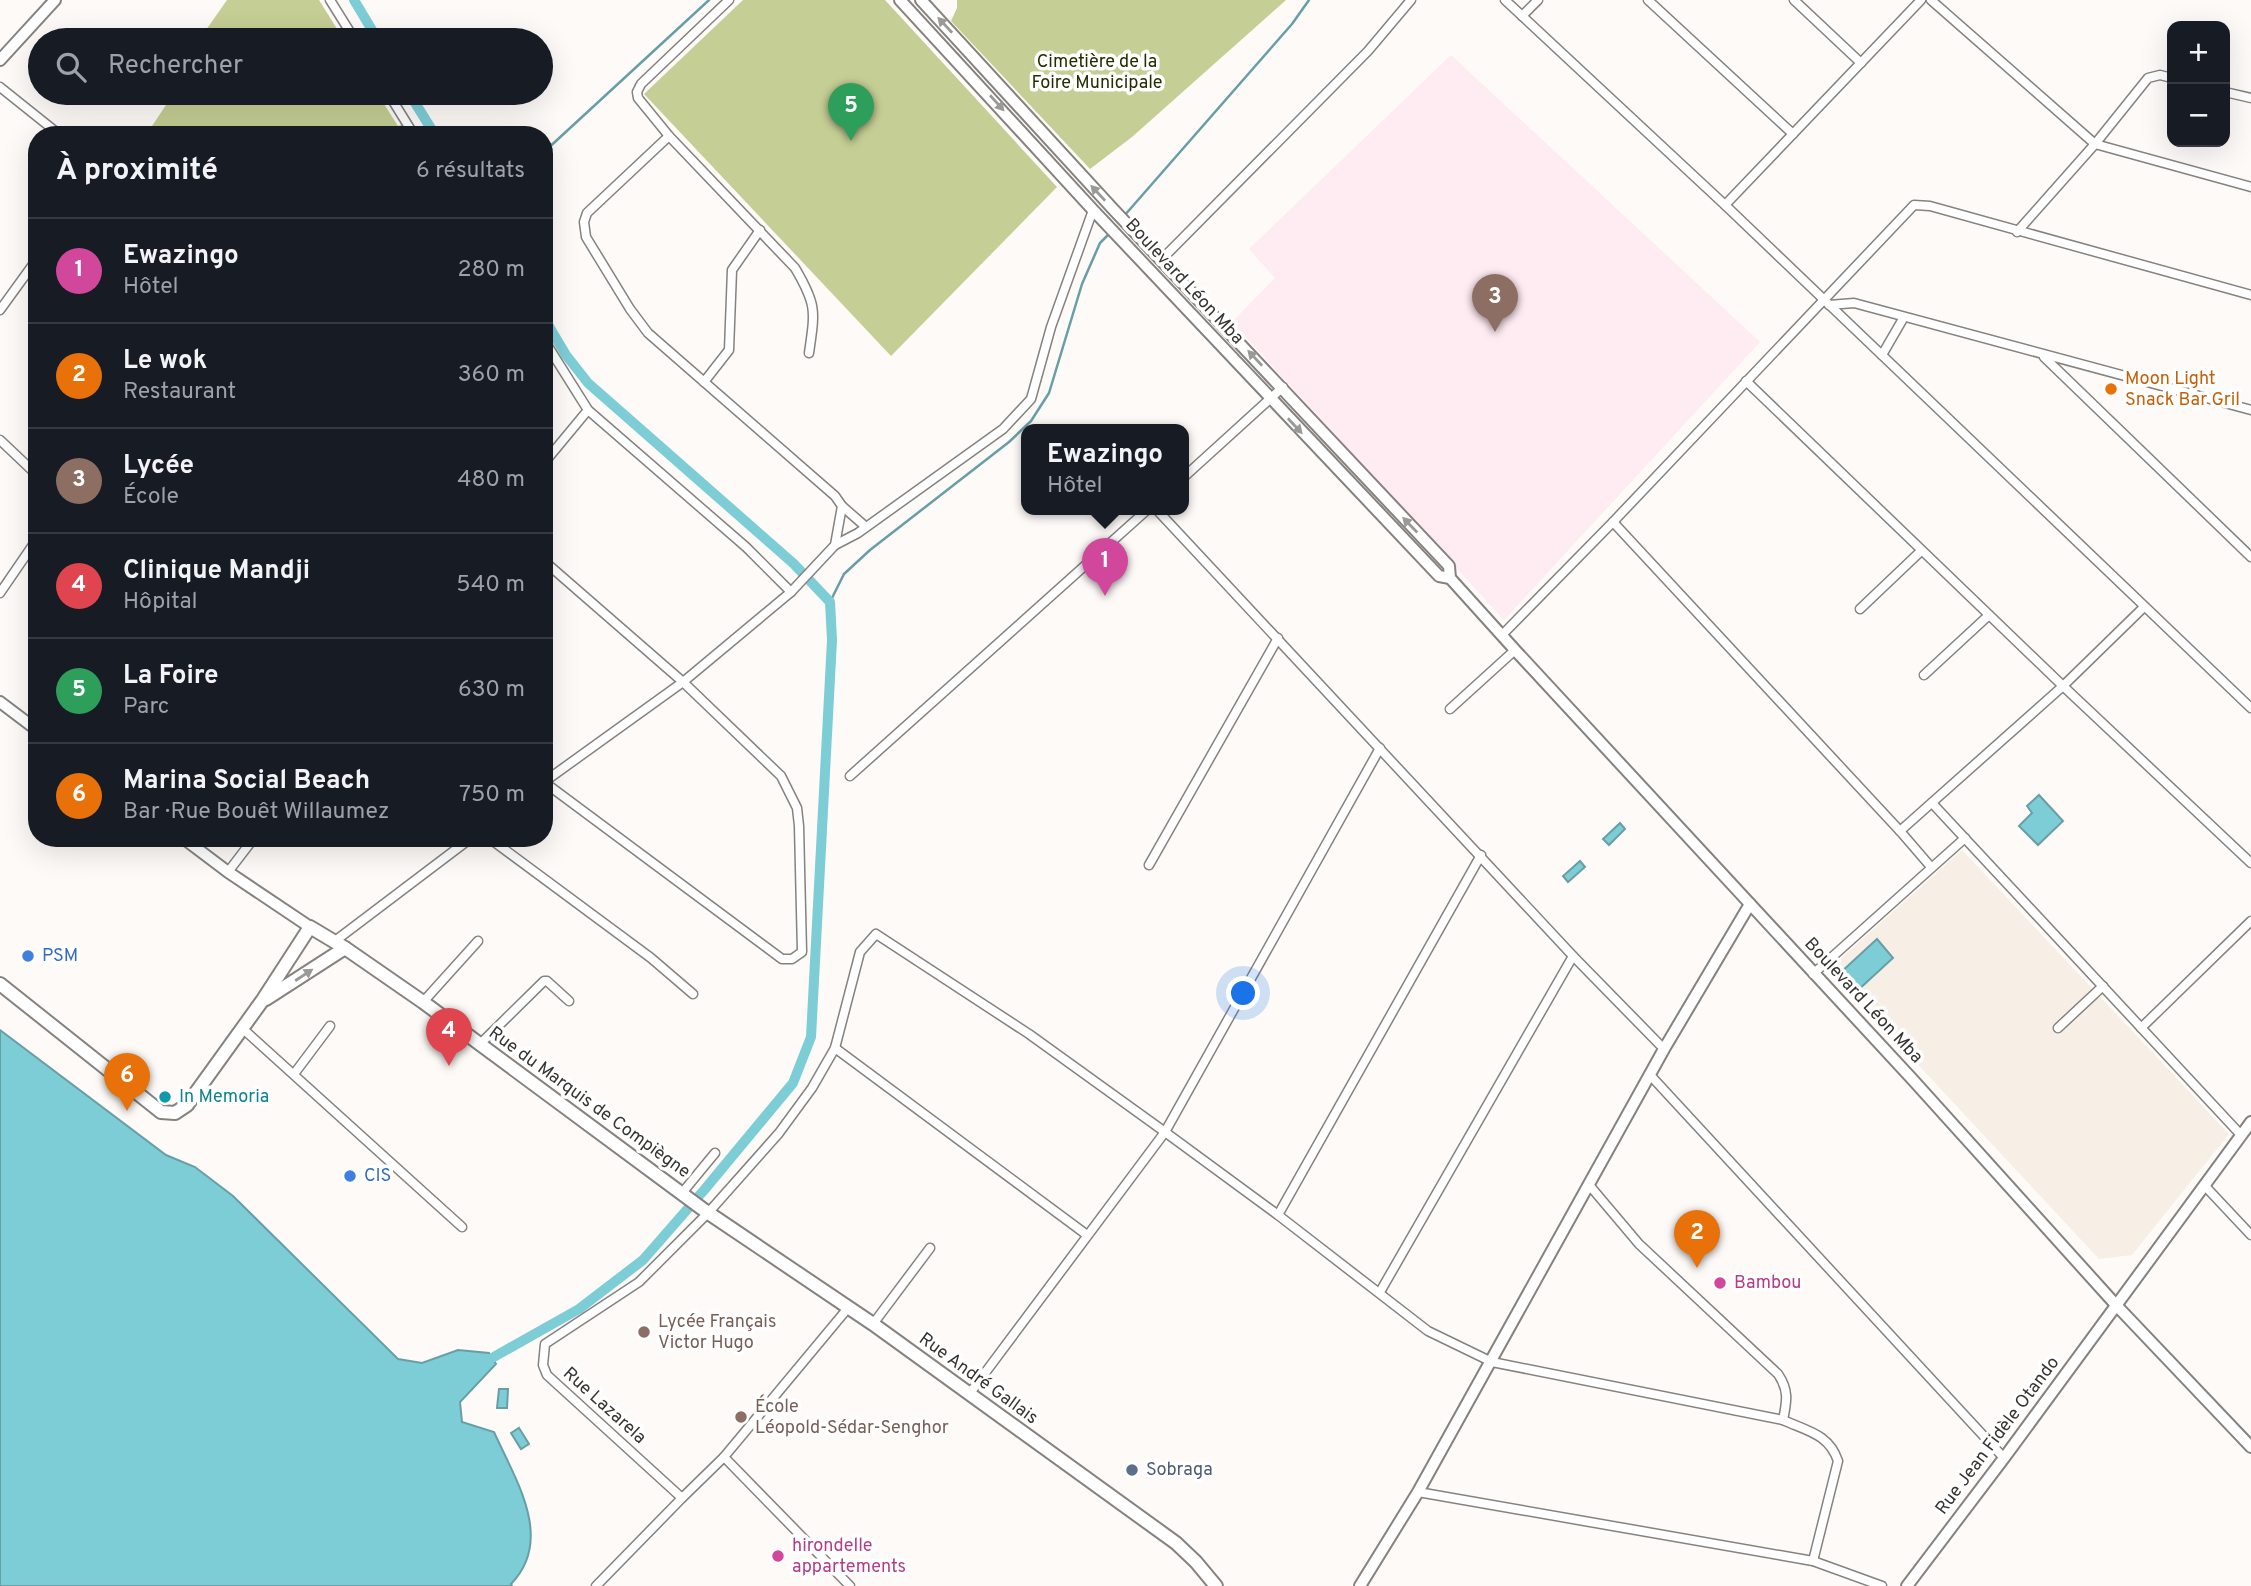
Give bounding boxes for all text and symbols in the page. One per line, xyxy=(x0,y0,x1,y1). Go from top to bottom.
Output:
one-way arrow xyxy=(938,17,953,34)
map controls xyxy=(2167,21,2230,147)
button: + xyxy=(2167,21,2230,84)
search box xyxy=(28,28,553,105)
icon: search xyxy=(52,48,90,86)
text: Rechercher xyxy=(108,50,243,83)
park label: Cimetière de la Foire Municipale xyxy=(1031,51,1163,95)
pin: 5 xyxy=(828,83,874,141)
button: − xyxy=(2167,84,2230,147)
one-way arrow xyxy=(989,95,1004,112)
text: À proximité xyxy=(56,153,218,190)
text: 6 résultats xyxy=(416,157,525,186)
one-way arrow xyxy=(1091,185,1107,202)
street label: Boulevard Léon Mba xyxy=(1120,214,1248,350)
text: Ewazingo xyxy=(123,240,239,273)
text: 1 xyxy=(74,256,84,285)
text: 280 m xyxy=(457,256,525,285)
text: Hôtel xyxy=(123,273,179,302)
pin: 3 xyxy=(1472,274,1518,332)
text: Le wok xyxy=(123,345,207,378)
one-way arrow xyxy=(1247,349,1263,367)
text: 2 xyxy=(72,361,86,390)
text: 360 m xyxy=(458,361,525,390)
place label: Moon Light Snack Bar Gril xyxy=(2125,368,2240,412)
text: Restaurant xyxy=(123,378,236,407)
marker: Moon Light Snack Bar Gril xyxy=(2103,381,2119,397)
one-way arrow xyxy=(1287,417,1303,434)
popup xyxy=(1021,424,1189,515)
text: Ewazingo xyxy=(1047,439,1163,472)
text: Lycée xyxy=(123,450,194,483)
text: 3 xyxy=(72,466,86,495)
text: 480 m xyxy=(457,466,525,495)
text: Hôtel xyxy=(1047,472,1103,501)
text: École xyxy=(123,483,179,512)
one-way arrow xyxy=(1402,517,1418,534)
pin: 1 xyxy=(1082,538,1128,596)
text: Clinique Mandji xyxy=(123,555,310,588)
text: 4 xyxy=(72,571,86,600)
text: 540 m xyxy=(456,571,525,600)
text: Hôpital xyxy=(123,588,198,617)
text: La Foire xyxy=(123,660,218,693)
text: 5 xyxy=(72,676,86,705)
text: 630 m xyxy=(458,676,525,705)
text: Parc xyxy=(123,693,169,722)
text: Marina Social Beach xyxy=(123,765,370,798)
text: 6 xyxy=(72,781,86,810)
text: 750 m xyxy=(459,781,525,810)
text: Bar · Rue Bouêt Willaumez xyxy=(123,798,389,827)
street label: Boulevard Léon Mba xyxy=(1799,933,1927,1069)
place label: PSM xyxy=(42,945,78,968)
marker: PSM xyxy=(20,948,36,964)
one-way arrow xyxy=(294,968,313,981)
your location xyxy=(1226,976,1260,1010)
pin: 4 xyxy=(426,1008,472,1066)
street label: Rue du Marquis de Compiègne xyxy=(484,1022,694,1184)
pin: 6 xyxy=(104,1053,150,1111)
place label: In Memoria xyxy=(179,1086,269,1109)
marker: In Memoria xyxy=(157,1089,173,1105)
place label: CIS xyxy=(364,1165,391,1188)
marker: CIS xyxy=(342,1168,358,1184)
pin: 2 xyxy=(1674,1210,1720,1268)
place label: Bambou xyxy=(1734,1272,1802,1295)
marker: Bambou xyxy=(1712,1275,1728,1291)
place label: Lycée Français Victor Hugo xyxy=(658,1311,776,1355)
marker: Lycée Français Victor Hugo xyxy=(636,1324,652,1340)
street label: Rue André Gallais xyxy=(914,1328,1042,1430)
street label: Rue Jean Fidèle Otando xyxy=(1931,1352,2065,1520)
street label: Rue Lazarela xyxy=(558,1363,650,1449)
place label: École Léopold-Sédar-Senghor xyxy=(755,1394,949,1440)
marker: École Léopold-Sédar-Senghor xyxy=(733,1409,749,1425)
place label: Sobraga xyxy=(1146,1459,1213,1482)
marker: Sobraga xyxy=(1124,1462,1140,1478)
place label: hirondelle appartements xyxy=(792,1535,906,1579)
marker: hirondelle appartements xyxy=(770,1548,786,1564)

